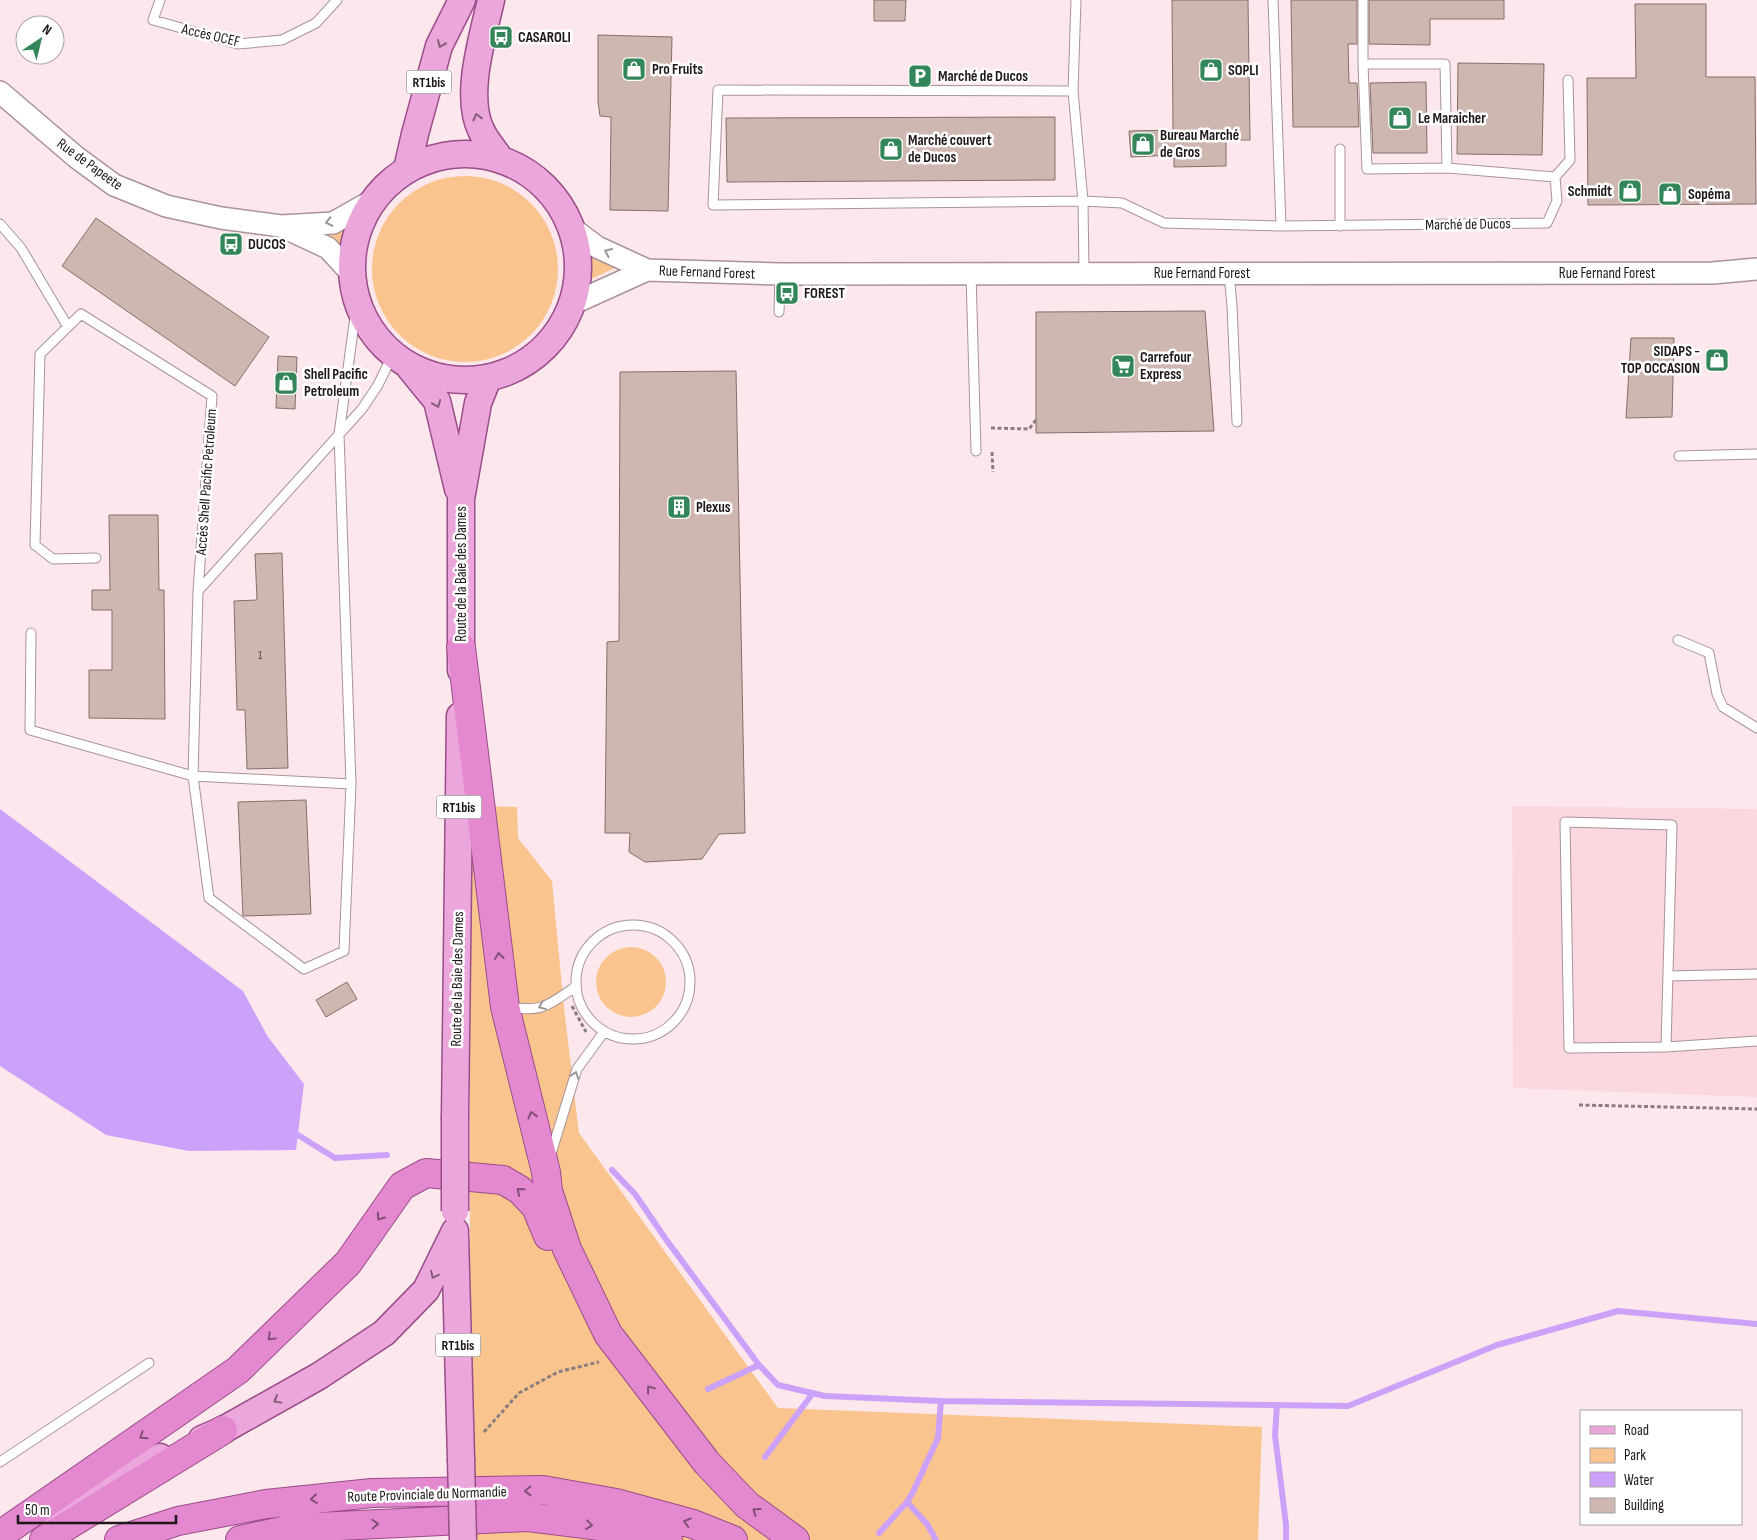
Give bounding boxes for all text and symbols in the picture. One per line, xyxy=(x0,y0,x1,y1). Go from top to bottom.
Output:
north arrow xyxy=(15,15,65,65)
street label: Accès OCEF xyxy=(179,19,242,51)
text: N xyxy=(39,21,55,39)
bus stop icon: CASAROLI xyxy=(488,24,514,50)
place label: CASAROLI xyxy=(518,28,571,47)
one-way arrow xyxy=(436,39,447,48)
shop icon: Pro Fruits xyxy=(621,56,647,82)
shop icon: SOPLI xyxy=(1198,57,1224,83)
place label: Pro Fruits xyxy=(652,60,703,79)
place label: SOPLI xyxy=(1228,61,1259,80)
parking icon: Marché de Ducos xyxy=(907,63,933,89)
place label: Marché de Ducos xyxy=(938,67,1028,86)
road number: RT1bis xyxy=(406,70,452,94)
shop icon: Le Maraicher xyxy=(1387,105,1413,131)
place label: Le Maraicher xyxy=(1418,109,1486,128)
one-way arrow xyxy=(472,112,483,121)
place label: Bureau Marché de Gros xyxy=(1160,126,1239,162)
place label: Marché couvert de Ducos xyxy=(908,131,992,167)
shop icon: Bureau Marché de Gros xyxy=(1130,131,1156,157)
street label: Rue de Papeete xyxy=(53,134,126,195)
shop icon: Marché couvert de Ducos xyxy=(878,136,904,162)
shop icon: Schmidt xyxy=(1617,178,1643,204)
shop icon: Sopéma xyxy=(1657,181,1683,207)
place label: Schmidt xyxy=(1568,182,1612,201)
place label: Sopéma xyxy=(1688,185,1730,204)
street label: Marché de Ducos xyxy=(1425,214,1511,235)
one-way arrow xyxy=(325,216,334,227)
bus stop icon: DUCOS xyxy=(218,231,244,257)
place label: DUCOS xyxy=(248,235,286,254)
one-way arrow xyxy=(604,248,613,259)
street label: Rue Fernand Forest xyxy=(658,261,756,284)
street label: Rue Fernand Forest xyxy=(1154,264,1251,283)
street label: Rue Fernand Forest xyxy=(1559,264,1656,283)
bus stop icon: FOREST xyxy=(774,280,800,306)
place label: FOREST xyxy=(804,284,845,303)
place label: SIDAPS - TOP OCCASION xyxy=(1621,342,1700,378)
shop icon: SIDAPS - TOP OCCASION xyxy=(1704,347,1730,373)
place label: Carrefour Express xyxy=(1140,348,1192,384)
supermarket icon: Carrefour Express xyxy=(1110,353,1136,379)
place label: Shell Pacific Petroleum xyxy=(304,365,368,401)
shop icon: Shell Pacific Petroleum xyxy=(273,370,299,396)
one-way arrow xyxy=(430,399,441,408)
street label: Accès Shell Pacific Petroleum xyxy=(192,408,221,557)
building icon: Plexus xyxy=(666,494,692,520)
place label: Plexus xyxy=(696,498,731,517)
street label: Route de la Baie des Dames xyxy=(452,506,471,642)
house number: 1 xyxy=(258,648,263,663)
road number: RT1bis xyxy=(436,796,482,819)
street label: Route de la Baie des Dames xyxy=(447,911,468,1047)
one-way arrow xyxy=(494,952,505,960)
one-way arrow xyxy=(538,1000,547,1011)
one-way arrow xyxy=(569,1071,579,1080)
one-way arrow xyxy=(527,1110,538,1119)
one-way arrow xyxy=(516,1188,525,1197)
one-way arrow xyxy=(377,1211,386,1221)
one-way arrow xyxy=(430,1269,440,1278)
one-way arrow xyxy=(268,1331,277,1340)
road number: RT1bis xyxy=(436,1334,480,1356)
one-way arrow xyxy=(647,1385,656,1395)
one-way arrow xyxy=(273,1394,282,1404)
legend xyxy=(1580,1410,1742,1525)
text: Road xyxy=(1624,1421,1649,1440)
one-way arrow xyxy=(139,1430,149,1439)
text: Park xyxy=(1624,1446,1646,1465)
text: Water xyxy=(1624,1471,1655,1490)
street label: Route Provinciale du Normandie xyxy=(347,1482,507,1507)
one-way arrow xyxy=(524,1486,532,1496)
scale bar xyxy=(18,1492,175,1524)
one-way arrow xyxy=(310,1493,318,1504)
text: Building xyxy=(1624,1496,1664,1515)
text: 50 m xyxy=(25,1501,50,1520)
one-way arrow xyxy=(753,1509,762,1517)
one-way arrow xyxy=(371,1518,379,1529)
one-way arrow xyxy=(684,1518,692,1528)
one-way arrow xyxy=(585,1519,593,1530)

